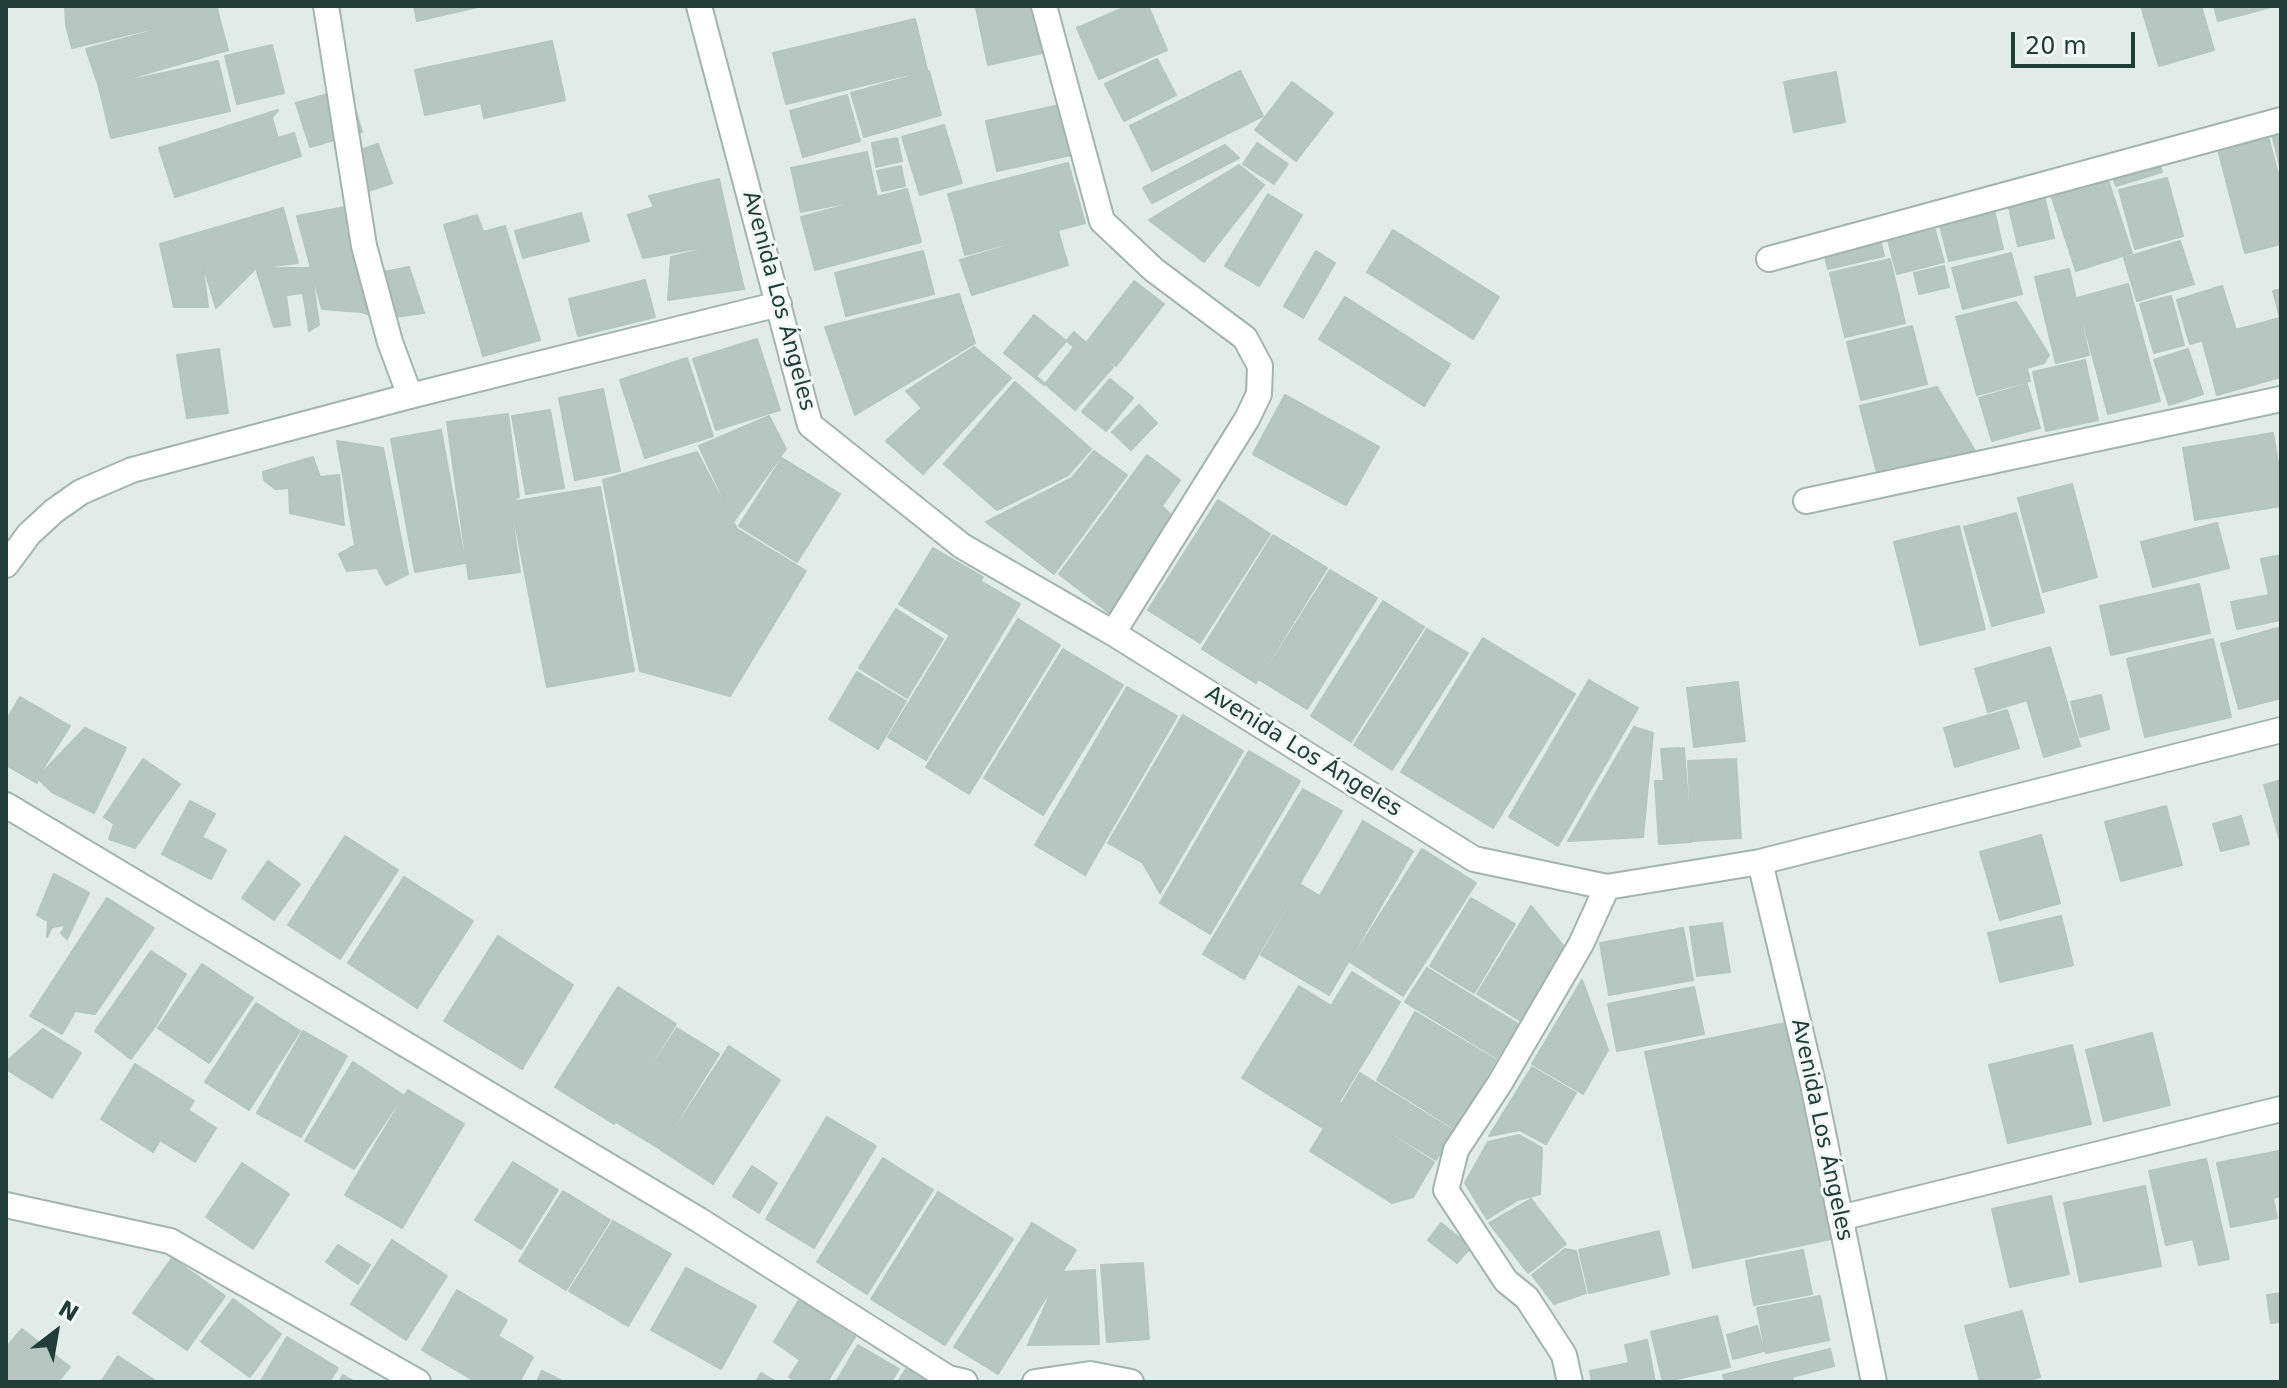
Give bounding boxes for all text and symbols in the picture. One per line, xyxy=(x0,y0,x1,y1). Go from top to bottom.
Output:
scale bar xyxy=(2015,16,2139,66)
text: 20 m xyxy=(2025,32,2087,60)
street label: Avenida Los Ángeles xyxy=(736,188,820,414)
street label: Avenida Los Ángeles xyxy=(1200,681,1406,823)
street label: Avenida Los Ángeles xyxy=(1785,1017,1857,1243)
north arrow xyxy=(16,1292,96,1372)
text: N xyxy=(54,1296,83,1326)

